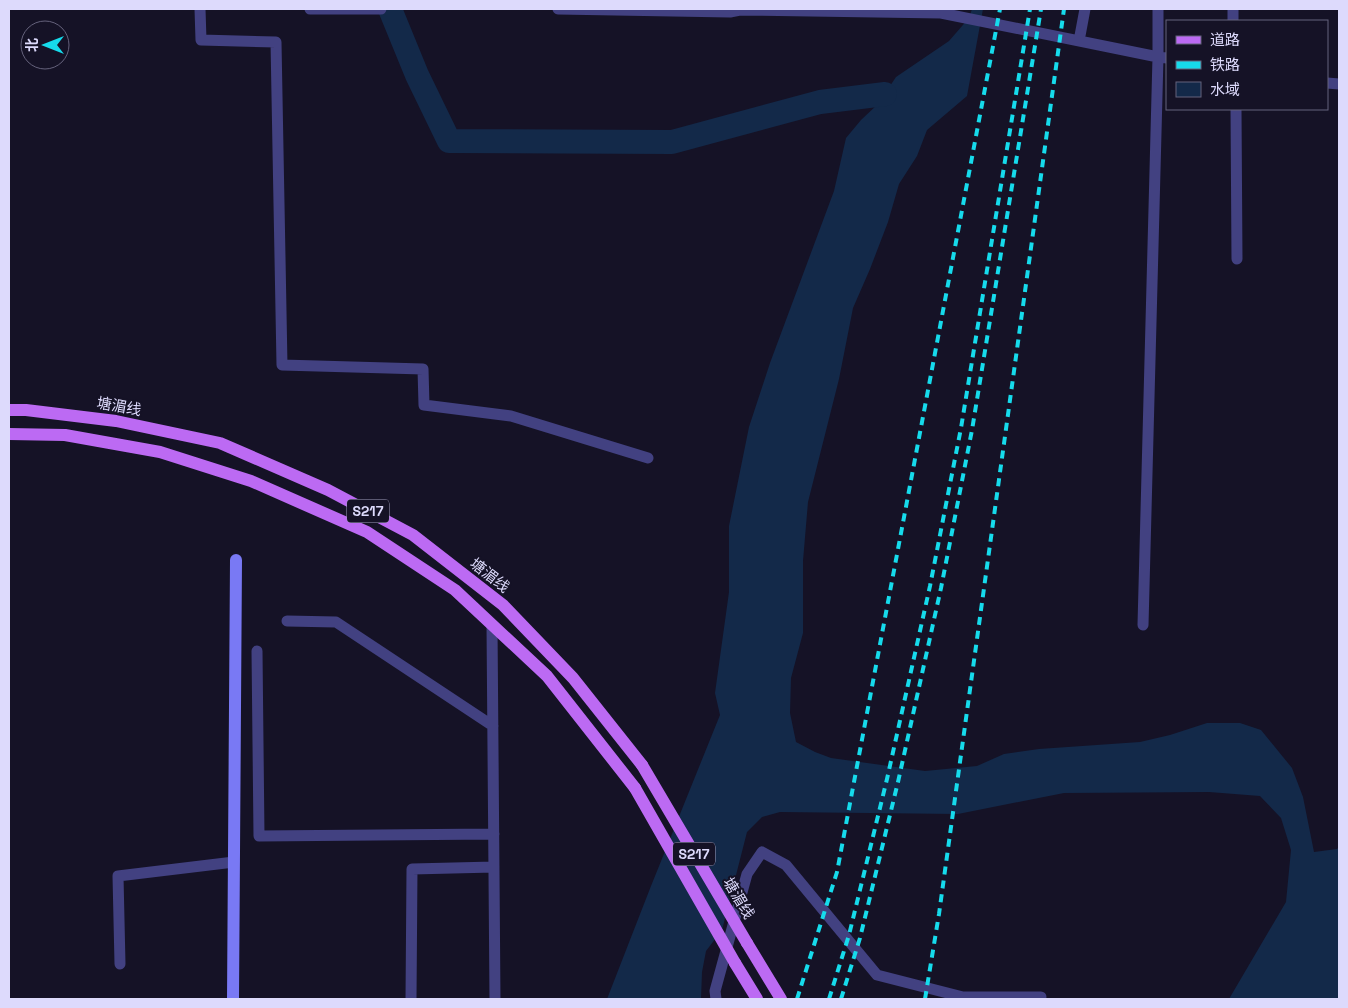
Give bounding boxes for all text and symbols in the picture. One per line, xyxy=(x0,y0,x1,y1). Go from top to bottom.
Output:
north arrow xyxy=(20,20,70,70)
legend xyxy=(1166,20,1328,110)
text: 道路 xyxy=(1210,30,1240,49)
text: 北 xyxy=(23,38,41,52)
text: 铁路 xyxy=(1210,55,1240,74)
text: 水域 xyxy=(1210,80,1240,99)
street label: 塘湄线 xyxy=(95,393,143,419)
road number: S217 xyxy=(347,500,389,522)
street label: 塘湄线 xyxy=(466,554,514,596)
road number: S217 xyxy=(673,842,715,866)
street label: 塘湄线 xyxy=(719,874,759,922)

